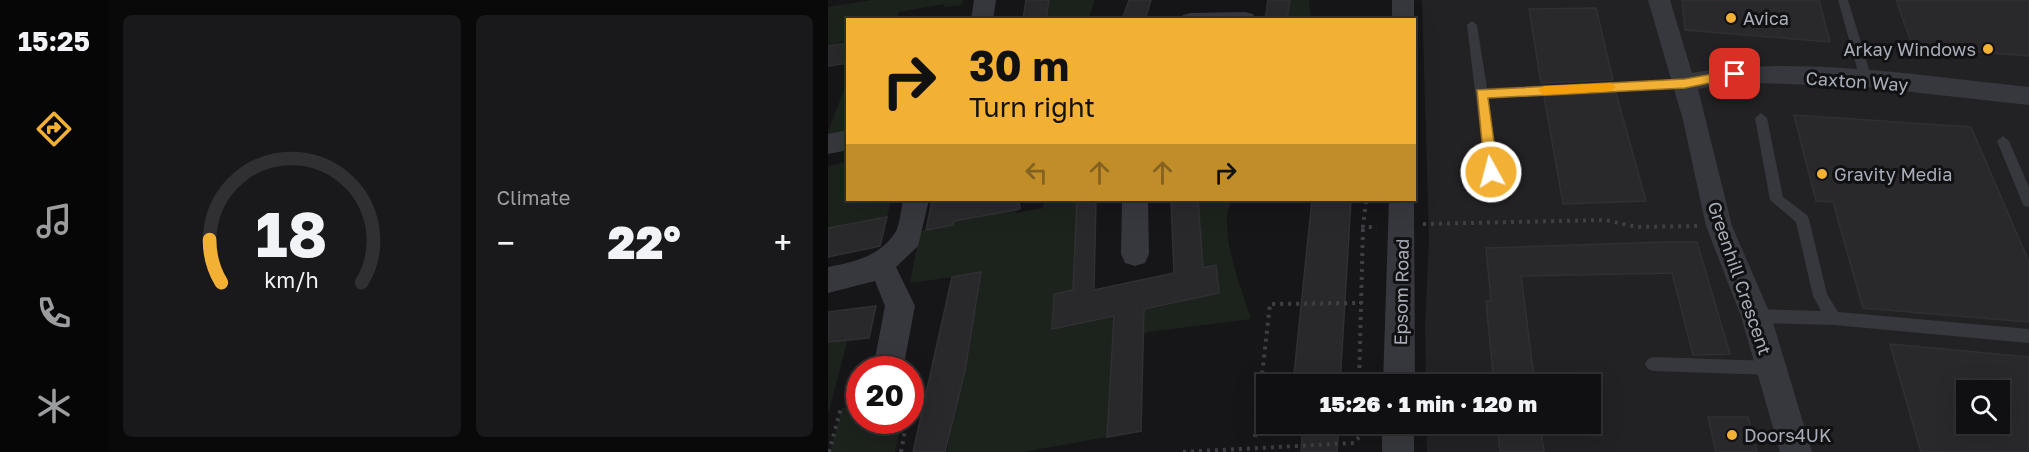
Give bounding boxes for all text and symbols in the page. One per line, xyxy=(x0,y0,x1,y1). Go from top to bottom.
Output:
place label: Avica xyxy=(1743,7,1789,29)
marker: Avica xyxy=(1724,11,1738,25)
text: 15:25 xyxy=(18,25,90,57)
place label: Arkay Windows xyxy=(1844,38,1976,60)
text: 30 m xyxy=(969,40,1069,90)
icon: right xyxy=(870,42,948,120)
marker: Arkay Windows xyxy=(1981,42,1995,56)
pin xyxy=(1709,48,1760,99)
icon: arrive xyxy=(1718,57,1751,90)
street label: Caxton Way xyxy=(1805,66,1909,96)
text: Turn right xyxy=(969,91,1095,123)
icon: directions xyxy=(33,108,75,150)
position arrow xyxy=(1459,140,1523,204)
icon: left xyxy=(1020,156,1053,189)
icon: ahead xyxy=(1083,156,1116,189)
icon: ahead xyxy=(1146,156,1179,189)
icon: right xyxy=(1209,156,1242,189)
place label: Gravity Media xyxy=(1834,163,1952,185)
marker: Gravity Media xyxy=(1815,167,1829,181)
text: Climate xyxy=(497,185,570,209)
text: 18 xyxy=(256,196,328,271)
street label: Greenhill Crescent xyxy=(1703,198,1777,358)
icon: music xyxy=(33,200,75,242)
text: 22° xyxy=(608,215,681,269)
text: − xyxy=(497,223,515,262)
text: + xyxy=(774,223,792,262)
street label: Epsom Road xyxy=(1389,238,1413,346)
text: km/h xyxy=(264,267,319,293)
icon: phone xyxy=(33,292,75,334)
speed limit sign: 20 xyxy=(846,356,924,434)
map controls xyxy=(1956,380,2010,434)
button: search xyxy=(1956,380,2010,434)
icon: climate xyxy=(33,385,75,427)
text: 15:26 · 1 min · 120 m xyxy=(1320,390,1537,417)
place label: Doors4UK xyxy=(1744,424,1831,446)
marker: Doors4UK xyxy=(1725,428,1739,442)

